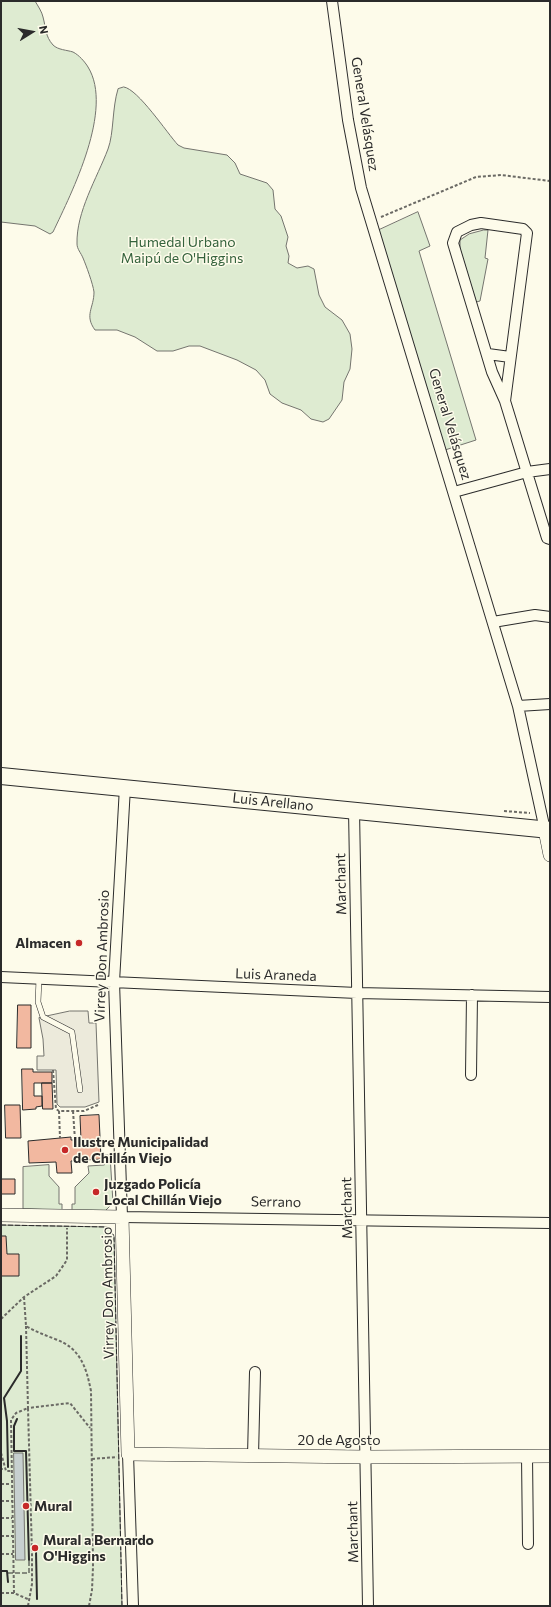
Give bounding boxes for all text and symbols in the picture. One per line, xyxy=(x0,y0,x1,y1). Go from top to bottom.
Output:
north arrow xyxy=(12,12,52,52)
text: N xyxy=(37,24,51,35)
street label: General Velásquez xyxy=(348,56,382,172)
park label: Humedal Urbano Maipú de O'Higgins xyxy=(121,234,243,266)
street label: General Velásquez xyxy=(425,366,475,482)
street label: Luis Arellano xyxy=(231,789,315,815)
street label: Marchant xyxy=(332,853,350,915)
street label: Virrey Don Ambrosio xyxy=(91,889,113,1023)
place label: Almacen xyxy=(15,935,71,951)
marker: Almacen xyxy=(74,938,84,948)
street label: Luis Araneda xyxy=(235,965,317,985)
place label: Ilustre Municipalidad de Chillán Viejo xyxy=(73,1134,208,1166)
marker: Ilustre Municipalidad de Chillán Viejo xyxy=(60,1145,70,1155)
place label: Juzgado Policía Local Chillán Viejo xyxy=(104,1176,222,1208)
street label: Marchant xyxy=(338,1177,356,1239)
marker: Juzgado Policía Local Chillán Viejo xyxy=(91,1187,101,1197)
street label: Serrano xyxy=(251,1193,301,1211)
street label: Virrey Don Ambrosio xyxy=(98,1226,118,1360)
street label: 20 de Agosto xyxy=(297,1432,381,1448)
place label: Mural xyxy=(34,1498,72,1514)
marker: Mural xyxy=(21,1501,31,1511)
street label: Marchant xyxy=(344,1501,362,1563)
place label: Mural a Bernardo O'Higgins xyxy=(43,1532,154,1564)
marker: Mural a Bernardo O'Higgins xyxy=(30,1543,40,1553)

